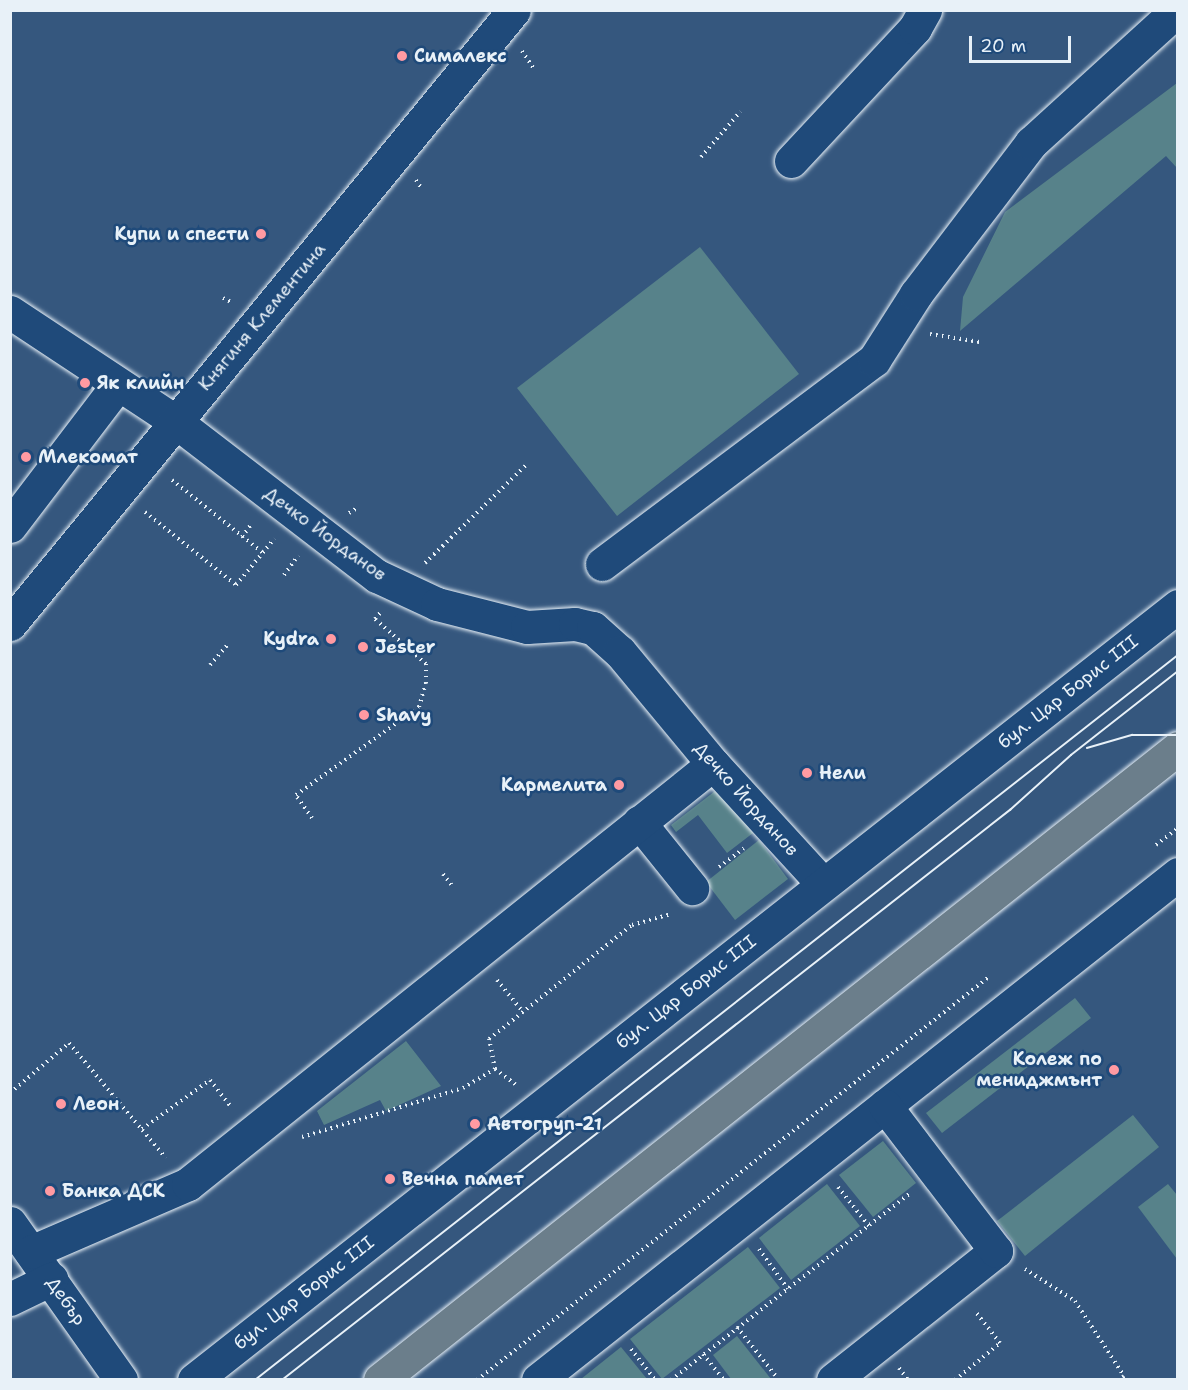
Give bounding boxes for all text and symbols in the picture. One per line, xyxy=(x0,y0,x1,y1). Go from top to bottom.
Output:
scale bar xyxy=(972,24,1074,62)
text: 20 m xyxy=(980,34,1026,58)
place label: Сималекс xyxy=(414,45,507,67)
marker: Сималекс xyxy=(395,49,409,63)
place label: Купи и спести xyxy=(115,223,249,245)
marker: Купи и спести xyxy=(254,227,268,241)
street label: Княгиня Клементина xyxy=(194,239,330,395)
place label: Як клийн xyxy=(97,372,184,394)
marker: Як клийн xyxy=(78,376,92,390)
place label: Млекомат xyxy=(38,446,138,468)
marker: Млекомат xyxy=(19,450,33,464)
street label: Дечко Йорданов xyxy=(260,482,390,586)
place label: Kydra xyxy=(263,628,319,650)
street label: бул. Цар Борис III xyxy=(994,631,1142,753)
marker: Kydra xyxy=(324,632,338,646)
place label: Jester xyxy=(375,636,435,658)
marker: Jester xyxy=(356,640,370,654)
place label: Shavy xyxy=(376,704,432,726)
marker: Shavy xyxy=(357,708,371,722)
street label: Дечко Йорданов xyxy=(689,738,803,860)
place label: Нели xyxy=(819,762,866,784)
marker: Нели xyxy=(800,766,814,780)
place label: Кармелита xyxy=(501,774,607,796)
marker: Кармелита xyxy=(612,778,626,792)
street label: бул. Цар Борис III xyxy=(612,931,760,1053)
place label: Колеж по мениджмънт xyxy=(976,1049,1102,1092)
marker: Колеж по мениджмънт xyxy=(1107,1063,1121,1077)
place label: Леон xyxy=(73,1093,120,1115)
marker: Леон xyxy=(54,1097,68,1111)
place label: Автогруп-21 xyxy=(487,1113,602,1135)
marker: Автогруп-21 xyxy=(468,1117,482,1131)
place label: Вечна памет xyxy=(402,1168,524,1190)
marker: Вечна памет xyxy=(383,1172,397,1186)
place label: Банка ДСК xyxy=(62,1180,165,1202)
marker: Банка ДСК xyxy=(43,1184,57,1198)
street label: бул. Цар Борис III xyxy=(230,1232,378,1354)
street label: Дебър xyxy=(42,1273,90,1329)

